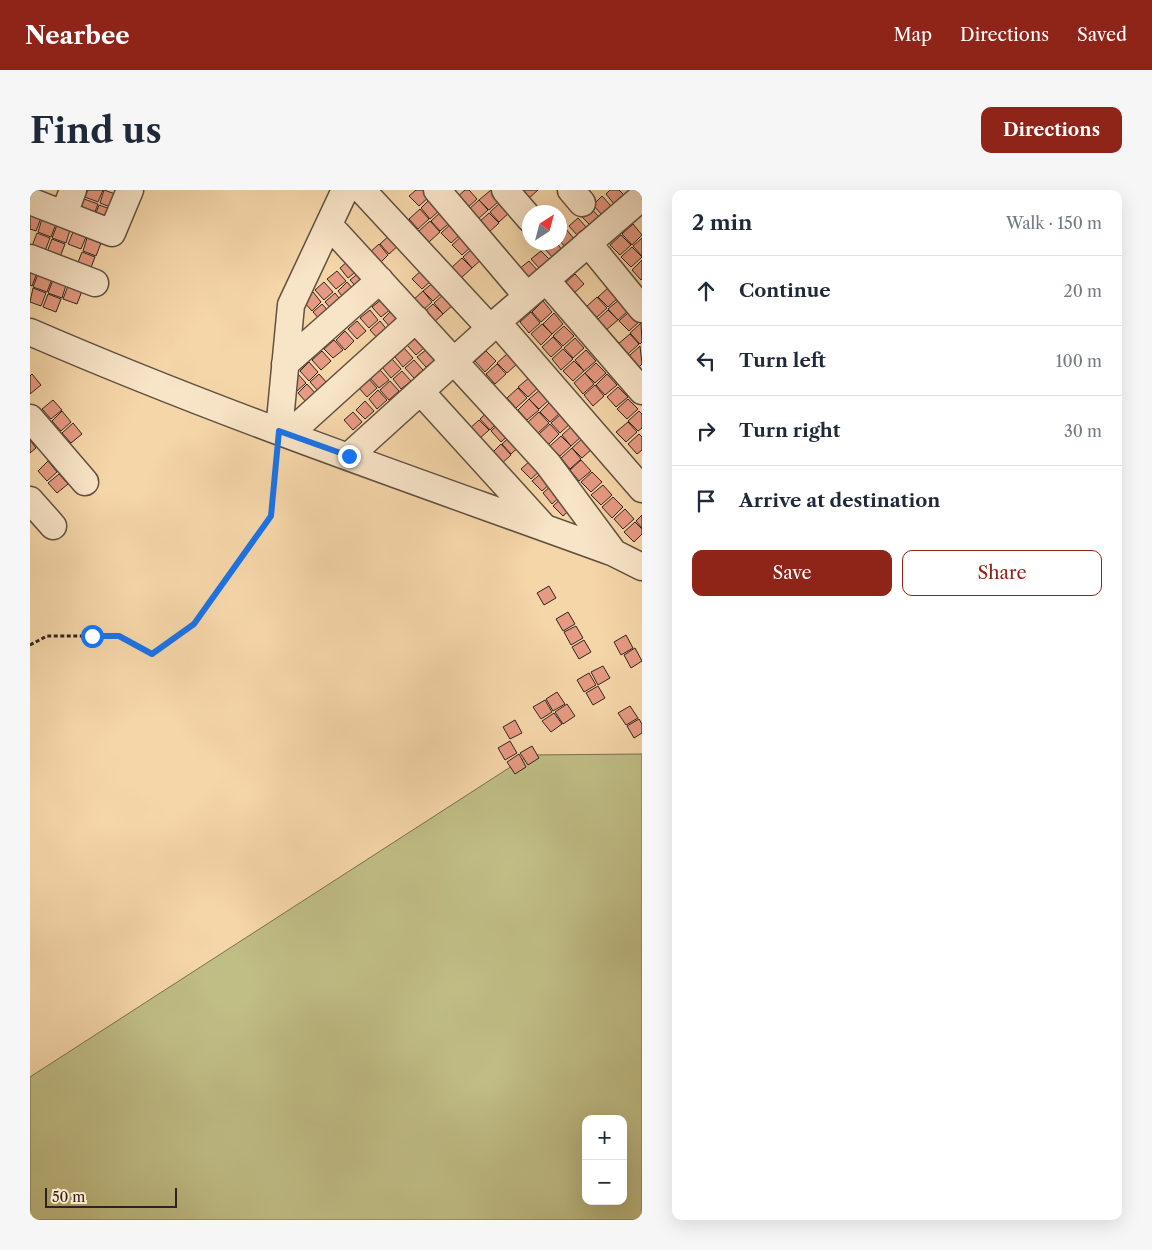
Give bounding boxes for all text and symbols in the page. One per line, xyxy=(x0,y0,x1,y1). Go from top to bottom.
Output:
text: Nearbee xyxy=(25,21,130,50)
text: Map xyxy=(893,24,932,46)
text: Directions xyxy=(960,24,1049,46)
text: Saved xyxy=(1077,24,1127,46)
button: Directions xyxy=(981,107,1122,153)
text: Find us xyxy=(30,109,162,152)
north arrow xyxy=(522,205,567,250)
text: 2 min xyxy=(692,210,752,235)
text: Walk · 150 m xyxy=(1006,213,1102,233)
icon: ahead xyxy=(692,277,720,305)
text: Continue xyxy=(739,279,831,302)
text: 20 m xyxy=(1063,281,1102,301)
icon: left xyxy=(692,347,720,375)
text: Turn left xyxy=(739,349,826,372)
text: 100 m xyxy=(1056,351,1102,371)
icon: right xyxy=(692,417,720,445)
text: Turn right xyxy=(739,419,840,442)
text: 30 m xyxy=(1064,421,1102,441)
route end xyxy=(338,445,361,468)
icon: arrive xyxy=(692,487,720,515)
text: Arrive at destination xyxy=(739,489,940,512)
button: Save xyxy=(692,550,892,596)
button: Share xyxy=(902,550,1102,596)
route start xyxy=(81,625,104,648)
map controls xyxy=(582,1115,627,1205)
button: + xyxy=(582,1115,627,1160)
button: − xyxy=(582,1160,627,1205)
scale bar xyxy=(45,1185,178,1208)
text: 50 m xyxy=(52,1188,85,1206)

